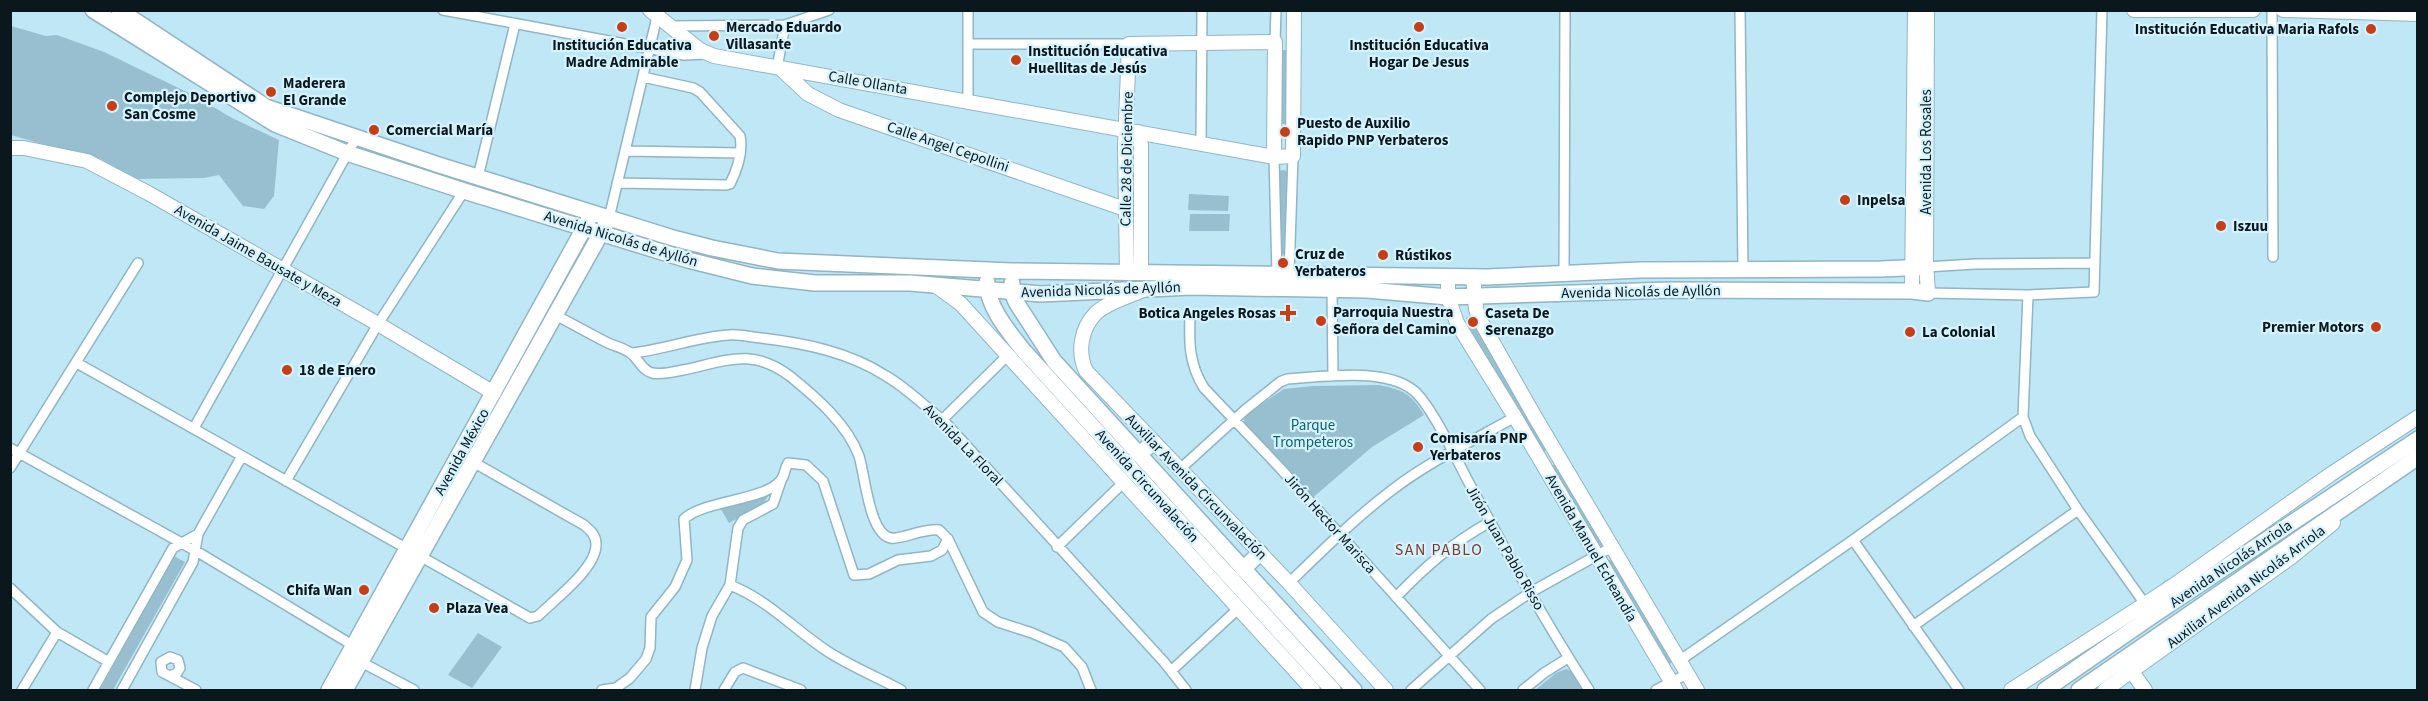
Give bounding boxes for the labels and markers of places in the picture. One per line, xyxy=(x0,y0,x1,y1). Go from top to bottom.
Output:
place label: Mercado Eduardo Villasante xyxy=(725,17,842,55)
place label: Institución Educativa Maria Rafols xyxy=(2135,19,2359,40)
marker: Institución Educativa Madre Admirable xyxy=(615,20,629,34)
marker: Institución Educativa Hogar De Jesus xyxy=(1412,20,1426,34)
marker: Institución Educativa Maria Rafols xyxy=(2364,22,2378,36)
marker: Mercado Eduardo Villasante xyxy=(707,29,721,43)
place label: Institución Educativa Madre Admirable xyxy=(552,35,692,73)
place label: Institución Educativa Hogar De Jesus xyxy=(1349,35,1489,73)
place label: Institución Educativa Huellitas de Jesús xyxy=(1028,41,1168,79)
marker: Institución Educativa Huellitas de Jesús xyxy=(1009,53,1023,67)
place label: Maderera El Grande xyxy=(283,73,347,111)
marker: Maderera El Grande xyxy=(264,85,278,99)
place label: Complejo Deportivo San Cosme xyxy=(124,87,256,125)
marker: Complejo Deportivo San Cosme xyxy=(105,99,119,113)
place label: Puesto de Auxilio Rapido PNP Yerbateros xyxy=(1297,113,1449,151)
place label: Comercial María xyxy=(386,120,493,141)
marker: Comercial María xyxy=(367,123,381,137)
marker: Puesto de Auxilio Rapido PNP Yerbateros xyxy=(1278,125,1292,139)
place label: Inpelsa xyxy=(1857,190,1905,211)
marker: Inpelsa xyxy=(1838,193,1852,207)
place label: Iszuu xyxy=(2233,216,2268,237)
marker: Iszuu xyxy=(2214,219,2228,233)
place label: Cruz de Yerbateros xyxy=(1294,244,1366,282)
place label: Rústikos xyxy=(1395,245,1452,266)
marker: Rústikos xyxy=(1376,248,1390,262)
marker: Cruz de Yerbateros xyxy=(1276,256,1290,270)
place label: Parroquia Nuestra Señora del Camino xyxy=(1333,302,1457,340)
place label: Botica Angeles Rosas xyxy=(1138,303,1276,324)
place label: Caseta De Serenazgo xyxy=(1485,303,1554,341)
marker: Botica Angeles Rosas xyxy=(1281,306,1295,320)
marker: Parroquia Nuestra Señora del Camino xyxy=(1314,314,1328,328)
marker: Caseta De Serenazgo xyxy=(1466,315,1480,329)
place label: Premier Motors xyxy=(2262,317,2364,338)
marker: Premier Motors xyxy=(2369,320,2383,334)
place label: La Colonial xyxy=(1922,322,1996,343)
marker: La Colonial xyxy=(1903,325,1917,339)
place label: 18 de Enero xyxy=(299,360,376,381)
marker: 18 de Enero xyxy=(280,363,294,377)
place label: Comisaría PNP Yerbateros xyxy=(1429,428,1528,466)
marker: Comisaría PNP Yerbateros xyxy=(1411,440,1425,454)
place label: Chifa Wan xyxy=(286,580,352,601)
marker: Chifa Wan xyxy=(357,583,371,597)
place label: Plaza Vea xyxy=(446,598,508,619)
marker: Plaza Vea xyxy=(427,601,441,615)

